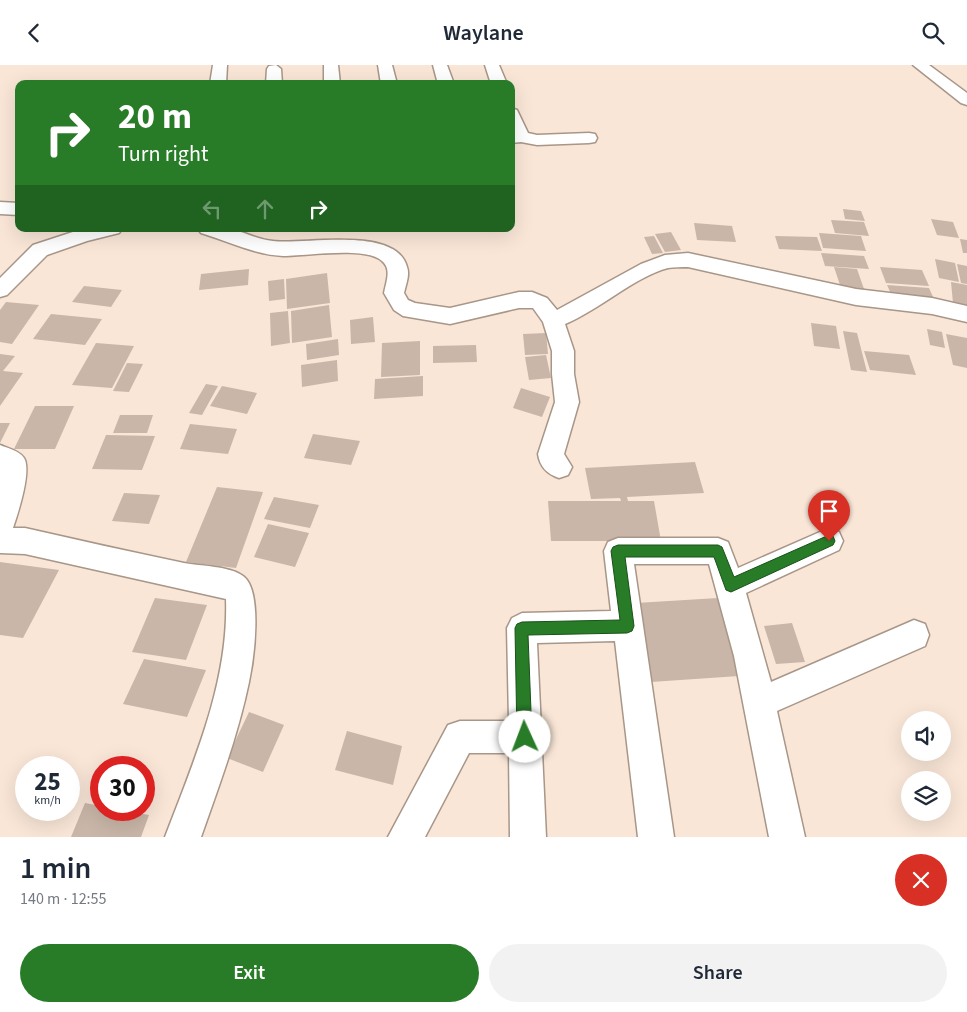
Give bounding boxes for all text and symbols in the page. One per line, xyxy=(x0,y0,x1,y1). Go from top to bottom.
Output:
text: Waylane xyxy=(443,17,524,49)
icon: back xyxy=(20,19,48,47)
icon: search xyxy=(919,19,947,47)
text: 20 m xyxy=(118,92,192,142)
icon: right xyxy=(35,100,100,165)
text: Turn right xyxy=(118,138,208,170)
icon: left xyxy=(198,195,226,223)
icon: ahead xyxy=(251,195,279,223)
icon: right xyxy=(304,195,332,223)
pin xyxy=(808,490,850,541)
icon: arrive xyxy=(815,497,843,525)
position arrow xyxy=(498,710,550,762)
map controls xyxy=(901,711,951,821)
button: sound xyxy=(901,711,951,761)
speed limit sign: 30 xyxy=(90,756,155,821)
text: 25 xyxy=(34,764,61,800)
button: layers xyxy=(901,771,951,821)
text: km/h xyxy=(34,792,61,809)
text: 1 min xyxy=(20,847,91,890)
button: close xyxy=(895,854,947,906)
text: 140 m · 12:55 xyxy=(20,888,107,910)
button: Exit xyxy=(20,944,479,1002)
button: Share xyxy=(489,944,947,1002)

